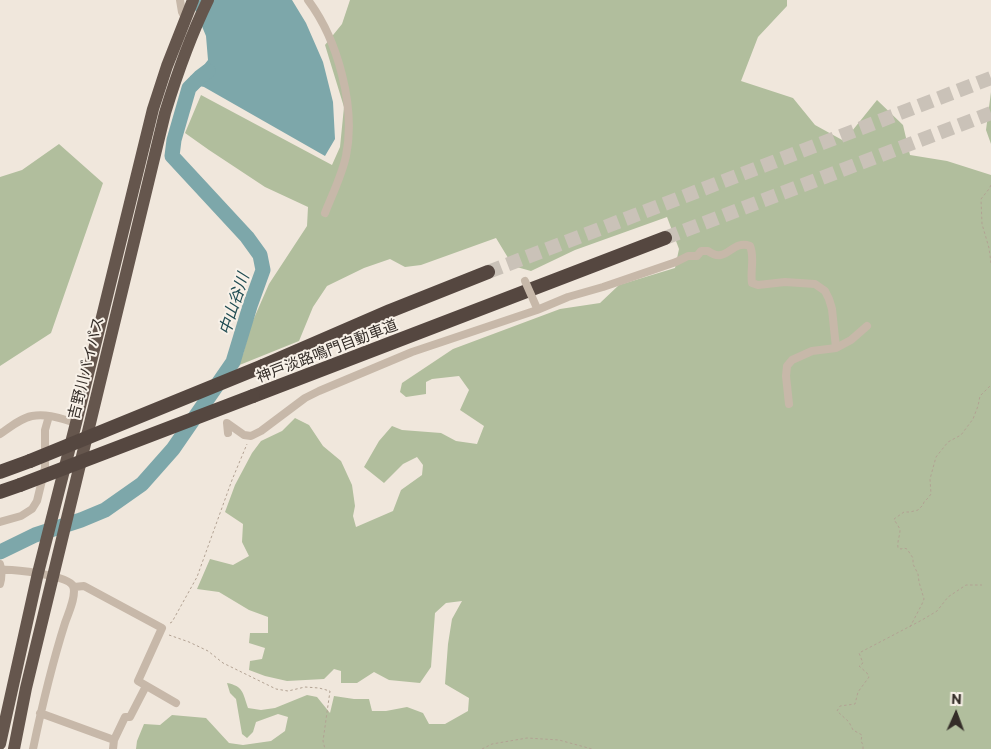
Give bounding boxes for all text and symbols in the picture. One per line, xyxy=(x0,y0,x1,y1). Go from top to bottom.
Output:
water label: 中山谷川 xyxy=(215,271,253,337)
street label: 吉野川バイパス xyxy=(65,315,107,421)
street label: 神戸淡路鳴門自動車道 xyxy=(254,316,400,386)
north arrow xyxy=(931,689,981,739)
text: N xyxy=(951,690,962,707)

